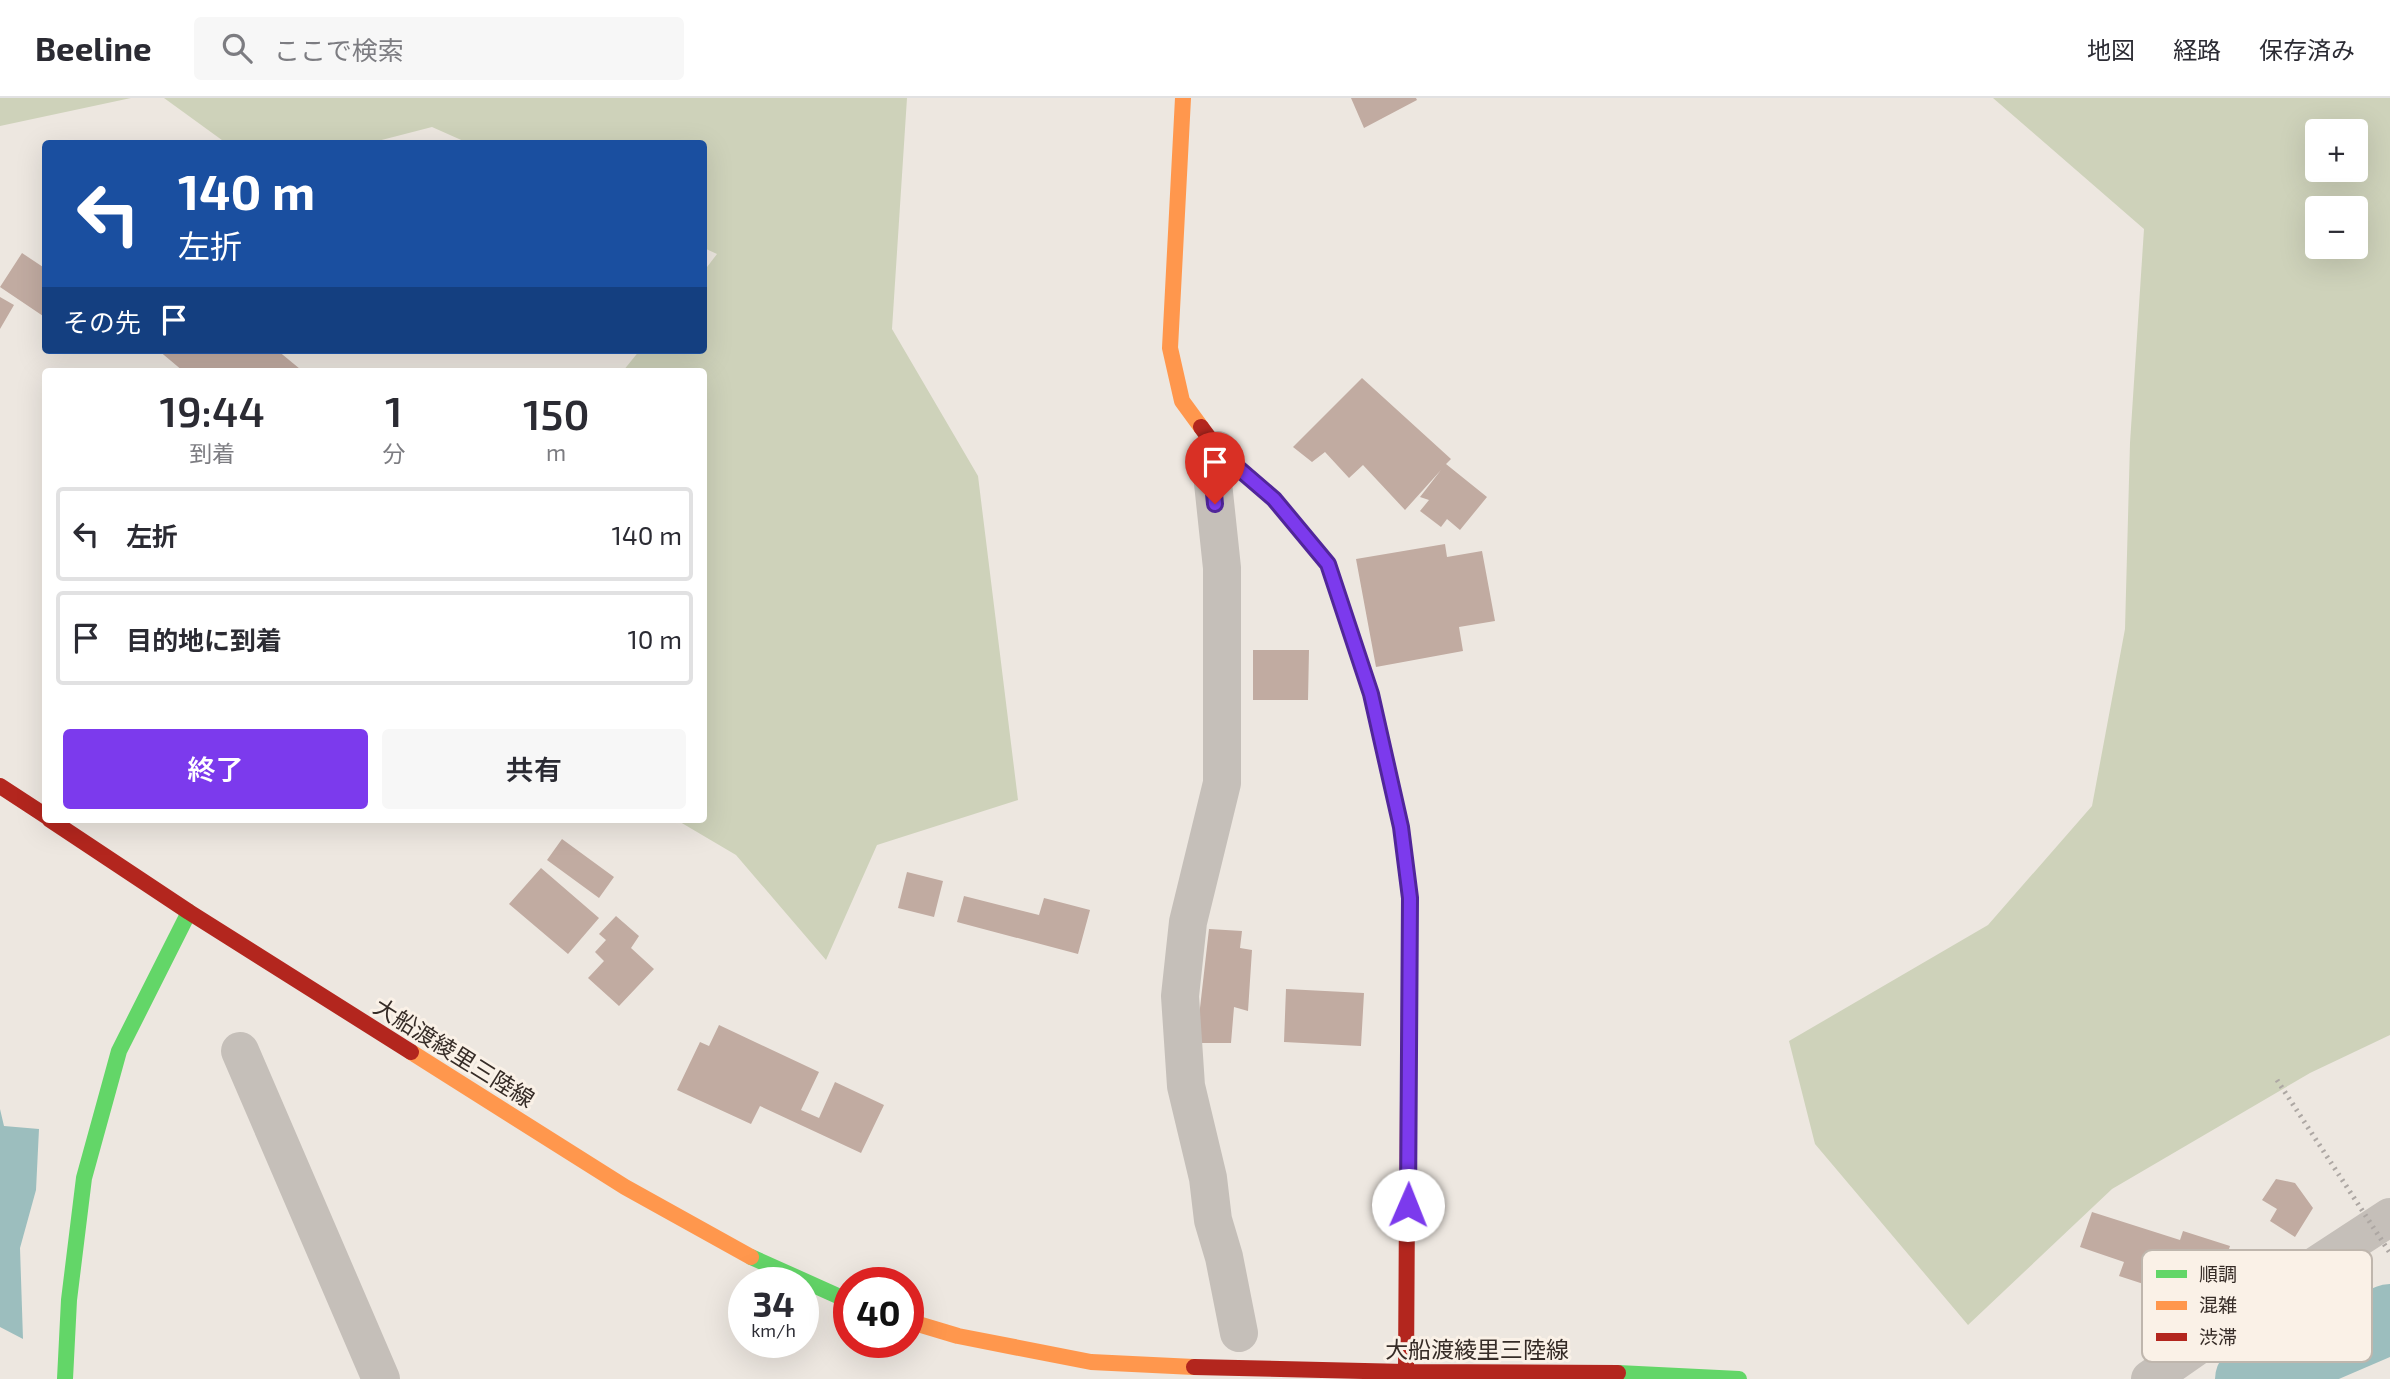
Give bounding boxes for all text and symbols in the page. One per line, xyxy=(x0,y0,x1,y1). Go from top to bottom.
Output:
search box xyxy=(194,17,684,80)
text: Beeline xyxy=(35,28,152,68)
icon: search xyxy=(218,29,256,67)
text: ここで検索 xyxy=(274,34,404,65)
text: 地図 xyxy=(2087,35,2135,64)
text: 経路 xyxy=(2173,35,2221,64)
text: 保存済み xyxy=(2259,35,2355,64)
map controls xyxy=(2305,119,2368,259)
button: + xyxy=(2305,119,2368,182)
text: 140 m xyxy=(178,161,315,220)
icon: left xyxy=(63,168,154,259)
button: − xyxy=(2305,196,2368,259)
text: 左折 xyxy=(178,226,242,264)
icon: arrive xyxy=(155,301,193,339)
text: その先 xyxy=(63,306,141,337)
text: 19:44 xyxy=(160,385,265,435)
text: 1 xyxy=(385,385,403,435)
text: 150 xyxy=(523,388,589,438)
pin xyxy=(1185,432,1245,504)
text: m xyxy=(546,438,566,466)
text: 到着 xyxy=(189,439,235,467)
text: 分 xyxy=(382,439,405,467)
icon: arrive xyxy=(1196,443,1234,481)
icon: left xyxy=(67,515,105,553)
text: 140 m xyxy=(611,519,682,550)
text: 左折 xyxy=(126,520,178,551)
icon: arrive xyxy=(67,619,105,657)
text: 10 m xyxy=(627,623,682,654)
text: 目的地に到着 xyxy=(126,624,282,655)
button: 終了 xyxy=(63,729,368,809)
button: 共有 xyxy=(382,729,686,809)
street label: 大船渡綾里三陸線 xyxy=(369,992,540,1113)
position arrow xyxy=(1371,1168,1445,1242)
legend xyxy=(2142,1250,2372,1362)
text: 順調 xyxy=(2199,1262,2237,1285)
speed limit sign: 40 xyxy=(833,1267,924,1358)
text: 34 xyxy=(752,1282,795,1324)
text: 混雑 xyxy=(2199,1293,2237,1316)
text: km/h xyxy=(751,1319,796,1341)
text: 渋滞 xyxy=(2199,1325,2237,1348)
street label: 大船渡綾里三陸線 xyxy=(1385,1335,1569,1363)

